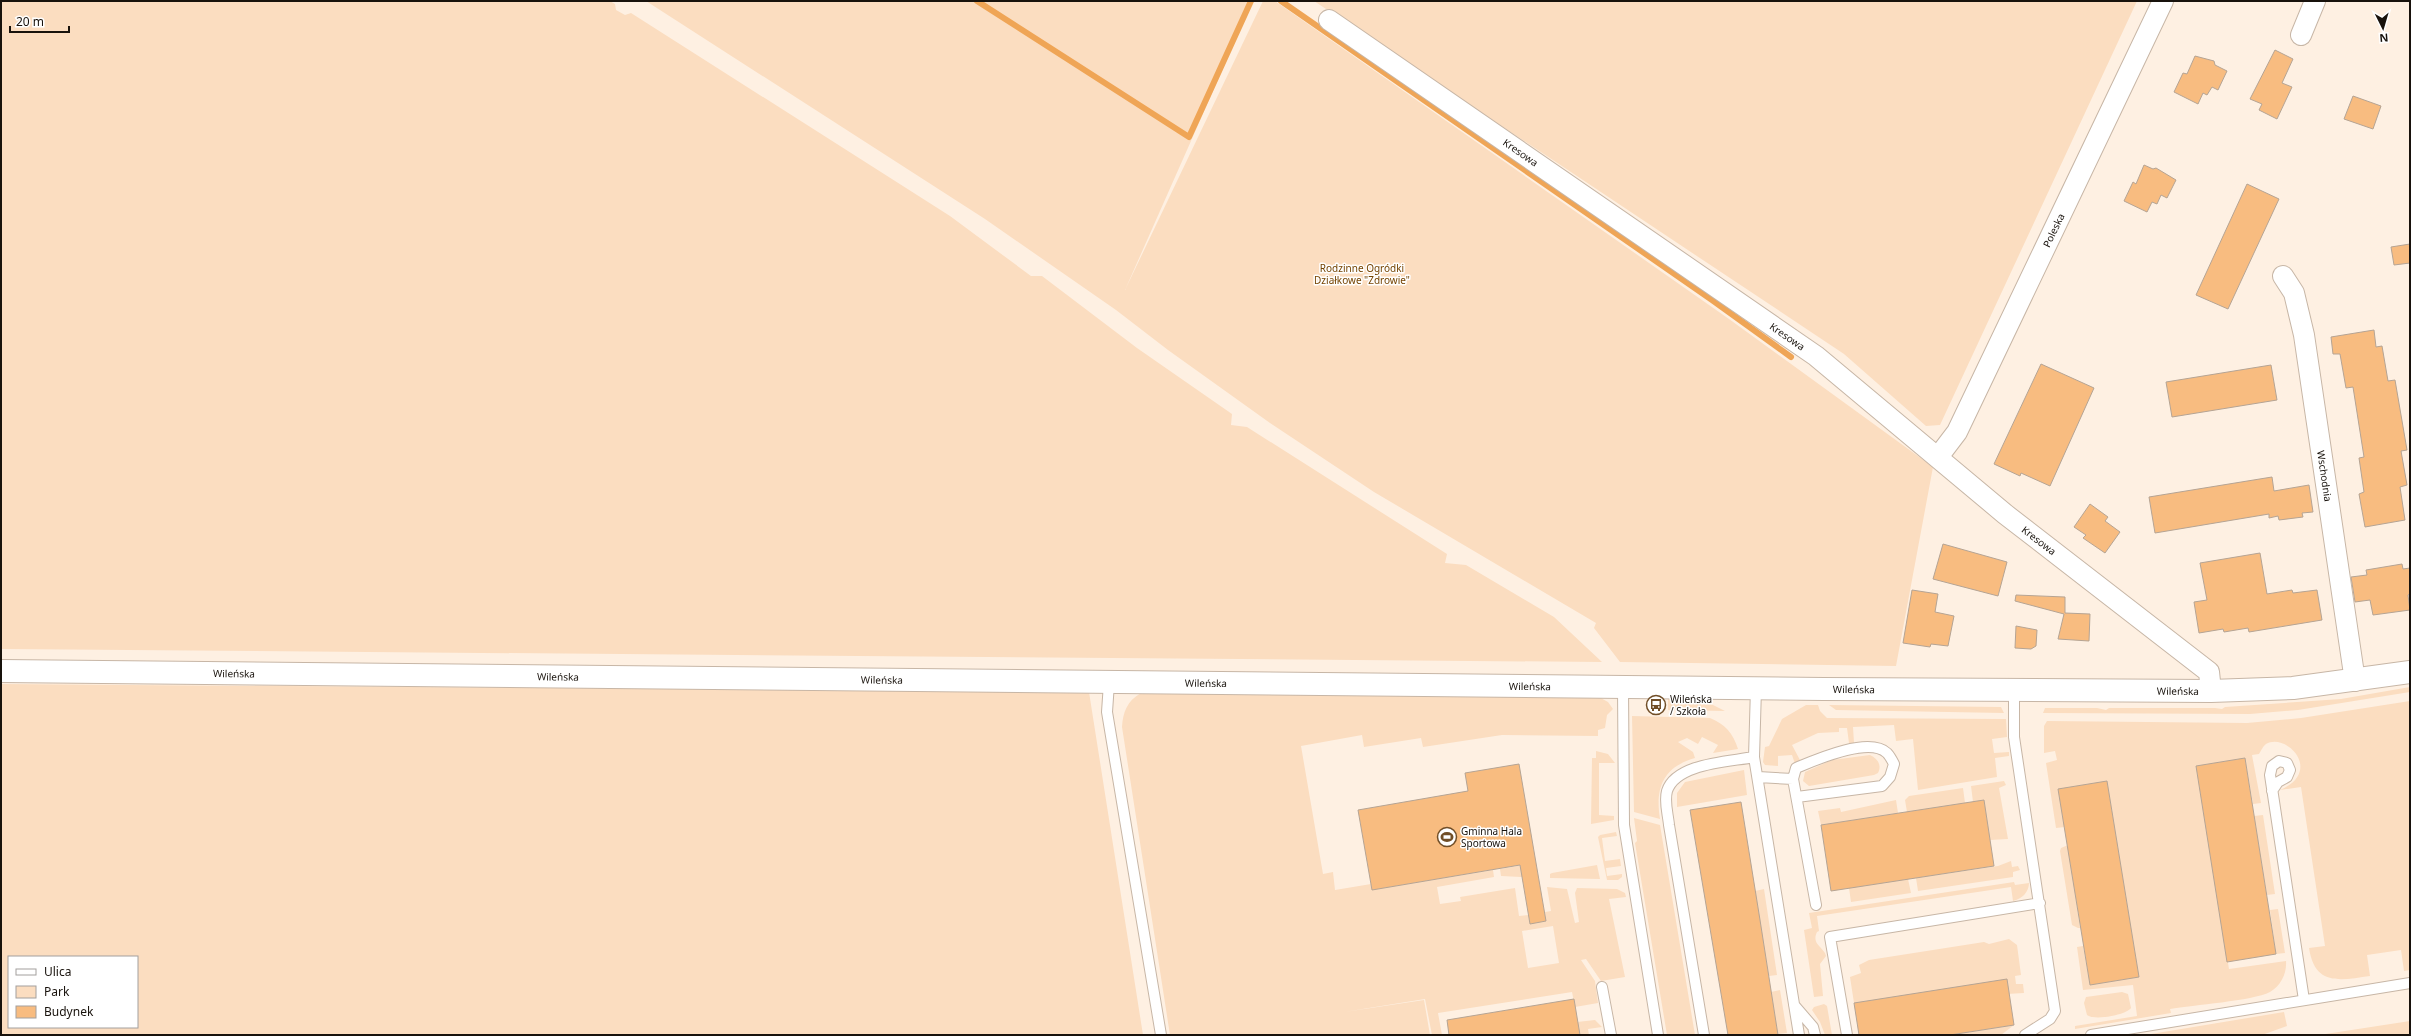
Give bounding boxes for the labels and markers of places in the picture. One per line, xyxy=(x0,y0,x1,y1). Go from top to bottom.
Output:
place label: Wileńska / Szkoła xyxy=(1670,692,1712,718)
bus stop icon: Wileńska / Szkoła xyxy=(1645,694,1667,716)
place label: Gminna Hala Sportowa xyxy=(1461,824,1522,850)
sports icon: Gminna Hala Sportowa xyxy=(1436,826,1458,848)

